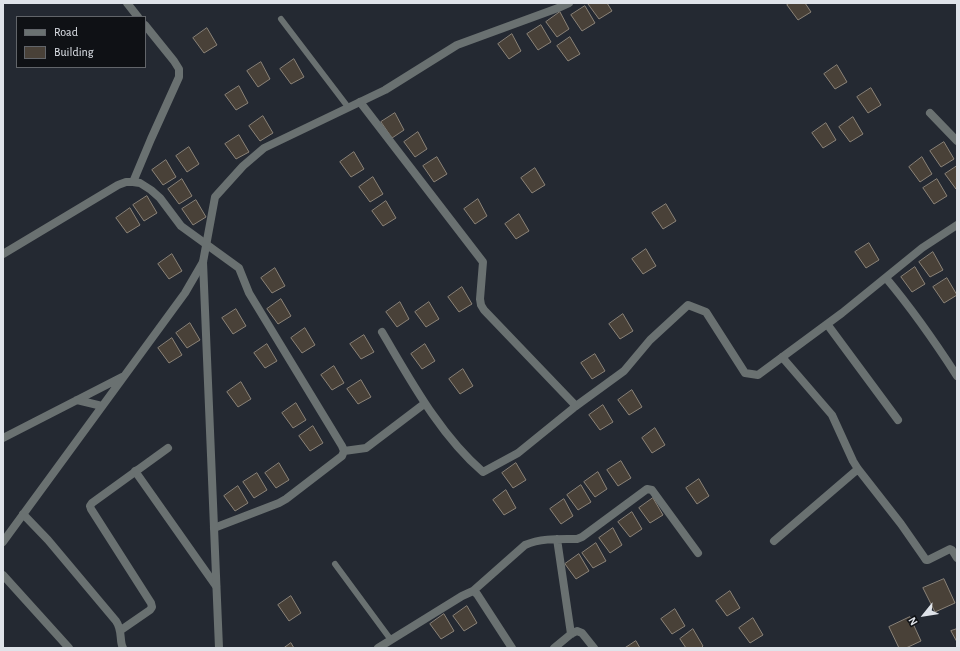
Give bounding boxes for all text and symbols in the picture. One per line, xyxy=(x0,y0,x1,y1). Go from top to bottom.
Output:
legend xyxy=(16,16,146,68)
text: Road xyxy=(54,26,78,38)
text: Building xyxy=(54,46,94,58)
north arrow xyxy=(904,595,944,635)
text: N xyxy=(906,615,920,627)

